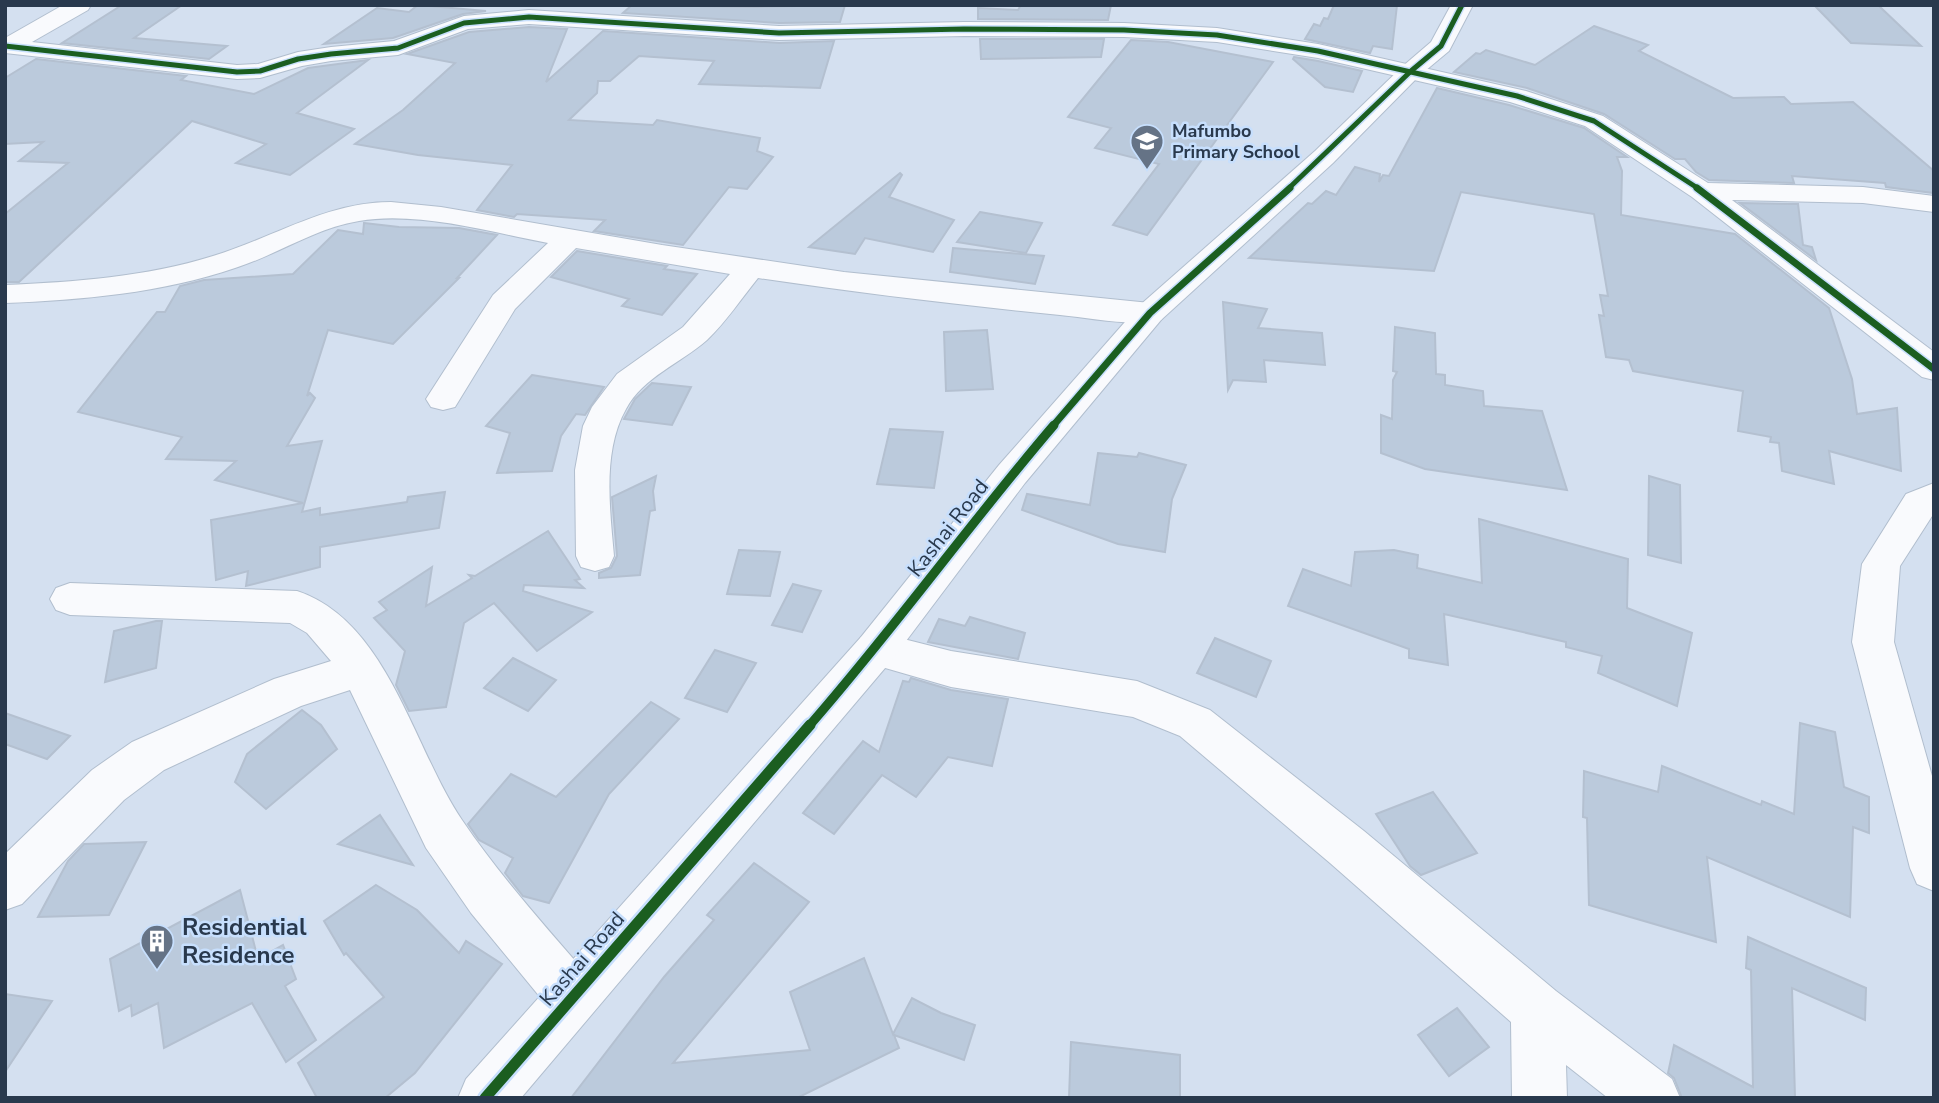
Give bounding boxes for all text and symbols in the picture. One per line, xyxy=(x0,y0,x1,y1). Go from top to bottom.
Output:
place label: Mafumbo Primary School xyxy=(1172,119,1300,164)
school or university icon: Mafumbo Primary School xyxy=(1128,122,1166,171)
street label: Kashai Road xyxy=(901,473,995,583)
street label: Kashai Road xyxy=(533,906,631,1012)
place label: Residential Residence xyxy=(182,911,307,971)
building icon: Residential Residence xyxy=(138,922,176,971)

